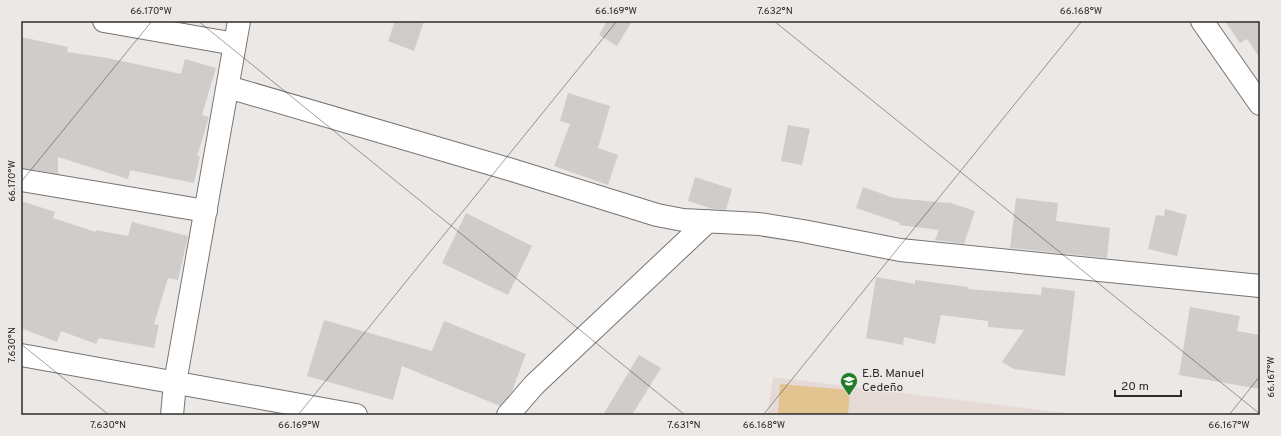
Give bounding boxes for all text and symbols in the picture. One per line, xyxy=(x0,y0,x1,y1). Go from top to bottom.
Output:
text: 66.170°W xyxy=(130,5,172,18)
text: 66.169°W xyxy=(595,5,637,18)
text: 7.632°N xyxy=(757,5,793,18)
text: 66.168°W xyxy=(1060,5,1102,18)
text: 66.170°W xyxy=(6,160,19,202)
text: 7.630°N xyxy=(6,327,19,363)
text: 66.167°W xyxy=(1265,356,1278,398)
place label: E.B. Manuel Cedeño xyxy=(862,366,924,396)
school or university icon: E.B. Manuel Cedeño xyxy=(839,371,859,396)
scale bar xyxy=(1115,372,1181,398)
text: 20 m xyxy=(1121,379,1149,395)
text: 7.630°N xyxy=(90,419,126,432)
text: 66.169°W xyxy=(278,419,320,432)
text: 7.631°N xyxy=(667,419,701,432)
text: 66.168°W xyxy=(743,419,785,432)
text: 66.167°W xyxy=(1208,419,1250,432)

